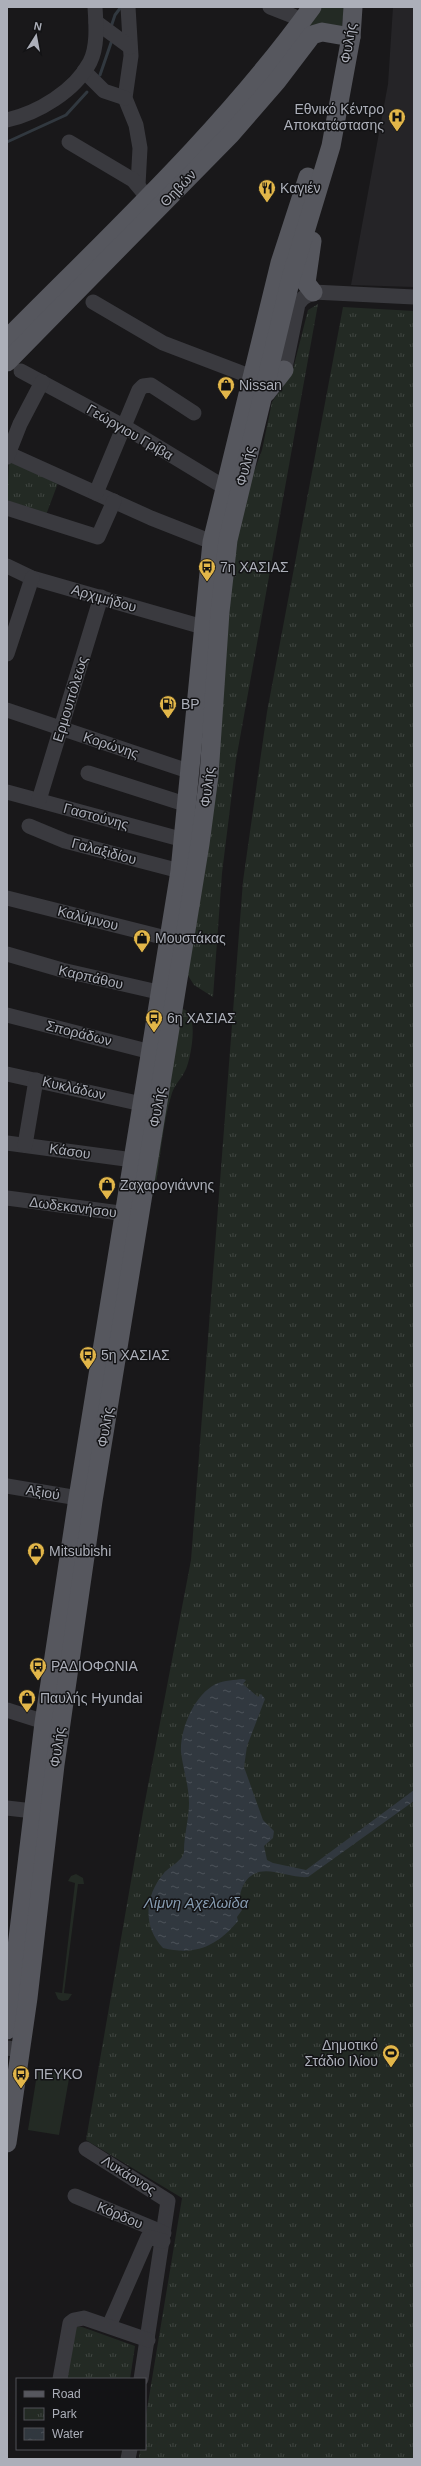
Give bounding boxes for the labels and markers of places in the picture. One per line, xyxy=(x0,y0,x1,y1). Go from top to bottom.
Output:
place label: Εθνικό Κέντρο Αποκατάστασης xyxy=(284,101,384,133)
hospital icon: Εθνικό Κέντρο Αποκατάστασης xyxy=(387,107,407,132)
restaurant icon: Καγιέν xyxy=(257,178,277,203)
place label: Καγιέν xyxy=(280,180,321,196)
shop icon: Nissan xyxy=(216,375,236,400)
place label: Nissan xyxy=(239,377,282,393)
bus stop icon: 7η ΧΑΣΙΑΣ xyxy=(197,557,217,582)
place label: 7η ΧΑΣΙΑΣ xyxy=(220,559,289,575)
fuel station icon: BP xyxy=(158,694,178,719)
place label: BP xyxy=(181,696,200,712)
shop icon: Μουστάκας xyxy=(132,928,152,953)
place label: Μουστάκας xyxy=(155,930,226,946)
bus stop icon: 6η ΧΑΣΙΑΣ xyxy=(144,1008,164,1033)
place label: 6η ΧΑΣΙΑΣ xyxy=(167,1010,236,1026)
shop icon: Ζαχαρογιάννης xyxy=(97,1175,117,1200)
place label: Ζαχαρογιάννης xyxy=(120,1177,214,1193)
bus stop icon: 5η ΧΑΣΙΑΣ xyxy=(78,1345,98,1370)
place label: 5η ΧΑΣΙΑΣ xyxy=(101,1347,170,1363)
shop icon: Mitsubishi xyxy=(26,1541,46,1566)
place label: Mitsubishi xyxy=(49,1543,111,1559)
bus stop icon: ΡΑΔΙΟΦΩΝΙΑ xyxy=(28,1656,48,1681)
place label: ΡΑΔΙΟΦΩΝΙΑ xyxy=(51,1658,138,1674)
shop icon: Παυλής Hyundai xyxy=(17,1688,37,1713)
place label: Παυλής Hyundai xyxy=(40,1690,143,1706)
place label: Δημοτικό Στάδιο Ιλίου xyxy=(305,2037,378,2069)
sports icon: Δημοτικό Στάδιο Ιλίου xyxy=(381,2043,401,2068)
bus stop icon: ΠΕΥΚΟ xyxy=(11,2064,31,2089)
place label: ΠΕΥΚΟ xyxy=(34,2066,83,2082)

